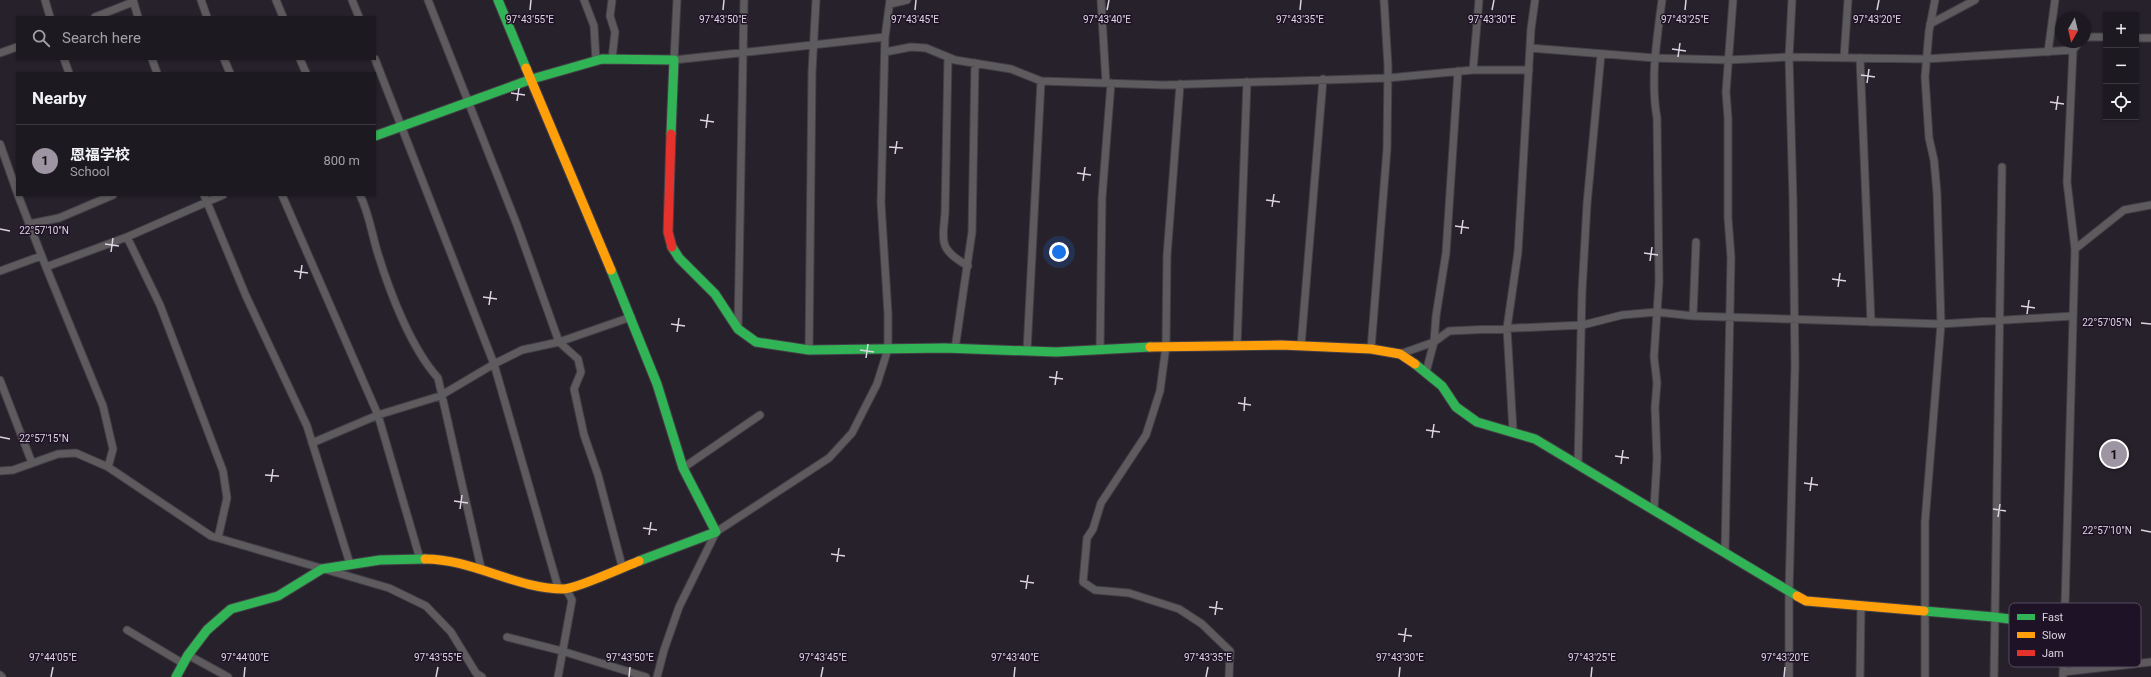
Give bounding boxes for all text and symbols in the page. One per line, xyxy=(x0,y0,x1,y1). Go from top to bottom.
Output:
north arrow xyxy=(2055,12,2091,48)
map controls xyxy=(2103,12,2139,120)
button: + xyxy=(2103,12,2139,48)
text: 97°43'55"E xyxy=(506,14,554,25)
text: 97°43'50"E xyxy=(699,14,747,25)
text: 97°43'45"E xyxy=(891,14,939,25)
text: 97°43'40"E xyxy=(1083,14,1131,25)
text: 97°43'35"E xyxy=(1276,14,1324,25)
text: 97°43'30"E xyxy=(1468,14,1516,25)
text: 97°43'25"E xyxy=(1661,14,1709,25)
text: 97°43'20"E xyxy=(1853,14,1901,25)
search box xyxy=(16,16,376,60)
icon: search xyxy=(30,27,52,49)
text: Search here xyxy=(62,29,141,47)
button: − xyxy=(2103,48,2139,84)
button: locate xyxy=(2103,84,2139,120)
text: Nearby xyxy=(32,88,87,108)
text: 恩福学校 xyxy=(70,146,130,164)
text: 1 xyxy=(41,153,49,168)
text: 800 m xyxy=(323,153,360,168)
text: School xyxy=(70,164,110,179)
text: 22°57'10"N xyxy=(19,225,69,236)
your location xyxy=(1049,242,1069,262)
text: 22°57'05"N xyxy=(2082,317,2132,328)
text: 22°57'15"N xyxy=(19,433,69,444)
pin: 1 xyxy=(2101,439,2127,469)
text: 22°57'10"N xyxy=(2082,525,2132,536)
legend xyxy=(2009,603,2141,667)
text: Fast xyxy=(2042,611,2064,624)
text: Slow xyxy=(2042,629,2066,642)
text: Jam xyxy=(2042,647,2064,660)
text: 97°44'05"E xyxy=(29,652,77,663)
text: 97°44'00"E xyxy=(221,652,269,663)
text: 97°43'55"E xyxy=(414,652,462,663)
text: 97°43'50"E xyxy=(606,652,654,663)
text: 97°43'45"E xyxy=(799,652,847,663)
text: 97°43'40"E xyxy=(991,652,1039,663)
text: 97°43'35"E xyxy=(1184,652,1232,663)
text: 97°43'30"E xyxy=(1376,652,1424,663)
text: 97°43'25"E xyxy=(1568,652,1616,663)
text: 97°43'20"E xyxy=(1761,652,1809,663)

